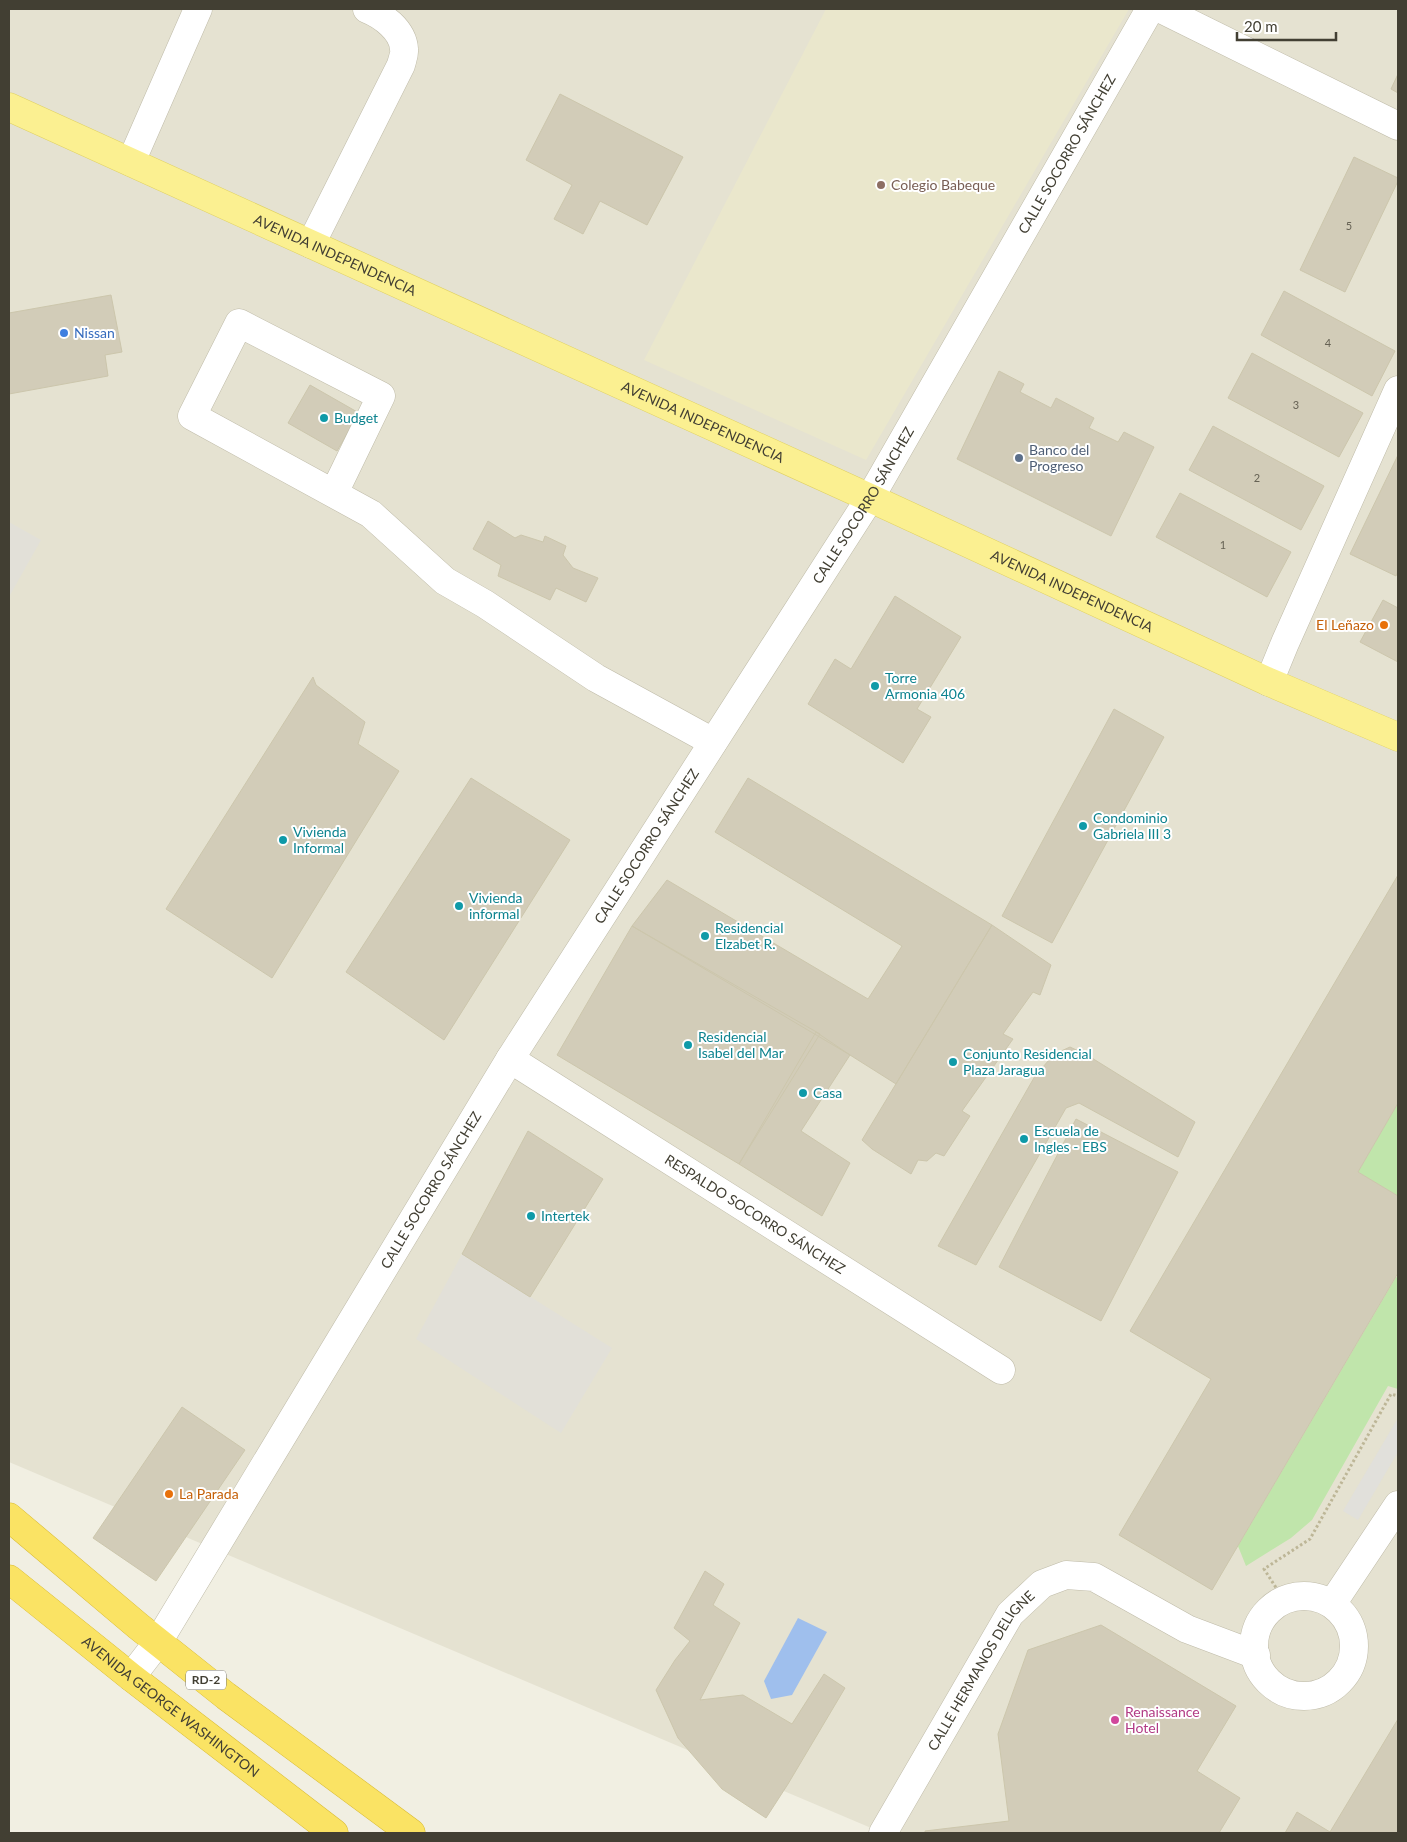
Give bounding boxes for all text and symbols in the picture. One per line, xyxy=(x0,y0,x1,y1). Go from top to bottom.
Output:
scale bar xyxy=(1237,10,1336,42)
text: 20 m xyxy=(1244,17,1278,35)
street label: CALLE SOCORRO SÁNCHEZ xyxy=(1014,71,1119,237)
place label: Colegio Babeque xyxy=(891,176,995,193)
marker: Colegio Babeque xyxy=(875,179,887,191)
street label: AVENIDA INDEPENDENCIA xyxy=(251,210,420,299)
house number: 5 xyxy=(1346,219,1352,232)
place label: Nissan xyxy=(74,324,115,341)
marker: Nissan xyxy=(58,327,70,339)
house number: 4 xyxy=(1325,336,1332,349)
street label: AVENIDA INDEPENDENCIA xyxy=(619,377,787,466)
house number: 3 xyxy=(1293,398,1299,411)
place label: Budget xyxy=(334,409,378,426)
marker: Budget xyxy=(318,412,330,424)
street label: CALLE SOCORRO SÁNCHEZ xyxy=(808,424,917,587)
place label: Banco del Progreso xyxy=(1029,441,1089,474)
marker: Banco del Progreso xyxy=(1013,452,1025,464)
house number: 2 xyxy=(1254,471,1260,484)
house number: 1 xyxy=(1220,538,1226,551)
street label: AVENIDA INDEPENDENCIA xyxy=(988,546,1156,636)
place label: El Leñazo xyxy=(1316,616,1374,633)
marker: El Leñazo xyxy=(1378,619,1390,631)
place label: Torre Armonia 406 xyxy=(885,669,965,702)
marker: Torre Armonia 406 xyxy=(869,680,881,692)
street label: CALLE SOCORRO SÁNCHEZ xyxy=(590,765,702,927)
place label: Condominio Gabriela III 3 xyxy=(1093,809,1171,842)
marker: Condominio Gabriela III 3 xyxy=(1077,820,1089,832)
place label: Vivienda Informal xyxy=(293,823,346,856)
marker: Vivienda Informal xyxy=(277,834,289,846)
place label: Vivienda informal xyxy=(469,889,522,922)
marker: Vivienda informal xyxy=(453,900,465,912)
place label: Residencial Elzabet R. xyxy=(715,919,783,952)
marker: Residencial Elzabet R. xyxy=(699,930,711,942)
place label: Residencial Isabel del Mar xyxy=(698,1028,784,1061)
marker: Residencial Isabel del Mar xyxy=(682,1039,694,1051)
place label: Conjunto Residencial Plaza Jaragua xyxy=(963,1045,1092,1078)
marker: Conjunto Residencial Plaza Jaragua xyxy=(947,1056,959,1068)
place label: Casa xyxy=(813,1084,842,1101)
marker: Casa xyxy=(797,1087,809,1099)
street label: CALLE SOCORRO SÁNCHEZ xyxy=(376,1108,484,1272)
place label: Escuela de Ingles - EBS xyxy=(1034,1122,1107,1155)
marker: Escuela de Ingles - EBS xyxy=(1018,1133,1030,1145)
street label: RESPALDO SOCORRO SÁNCHEZ xyxy=(662,1150,849,1277)
place label: Intertek xyxy=(541,1207,590,1224)
marker: Intertek xyxy=(525,1210,537,1222)
place label: La Parada xyxy=(179,1485,239,1502)
marker: La Parada xyxy=(163,1488,175,1500)
street label: CALLE HERMANOS DELIGNE xyxy=(924,1587,1038,1754)
street label: AVENIDA GEORGE WASHINGTON xyxy=(79,1632,263,1781)
road number: RD-2 xyxy=(186,1670,226,1690)
place label: Renaissance Hotel xyxy=(1125,1703,1200,1736)
marker: Renaissance Hotel xyxy=(1109,1714,1121,1726)

